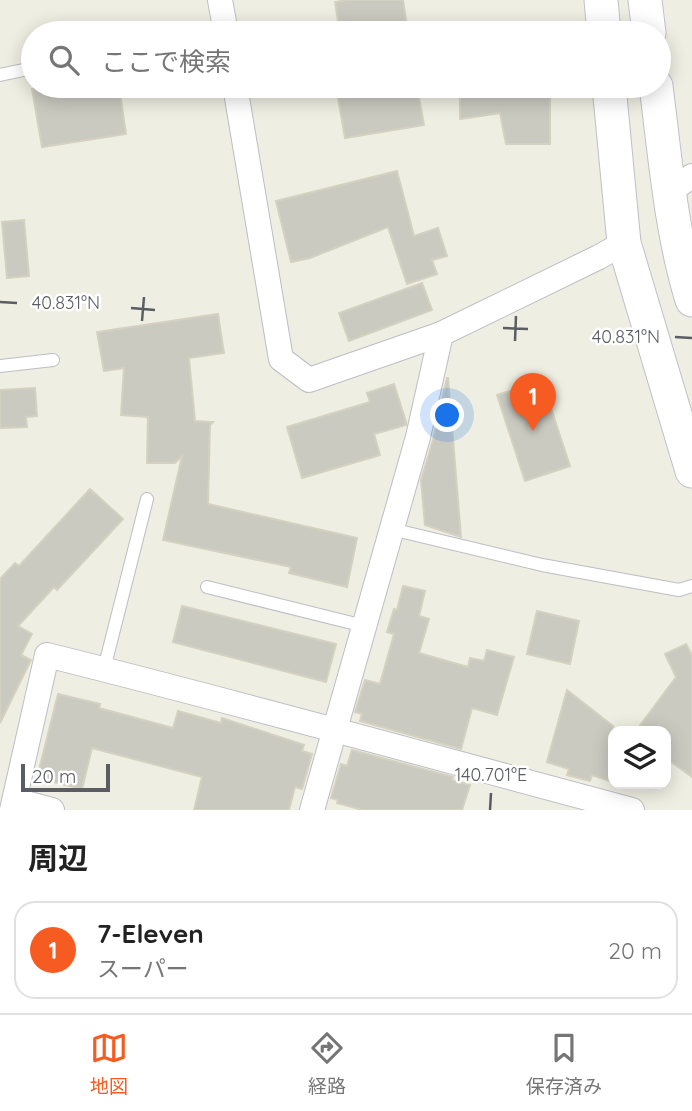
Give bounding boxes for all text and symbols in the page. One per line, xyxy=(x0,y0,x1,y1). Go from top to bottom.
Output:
search box xyxy=(21,21,671,98)
icon: search xyxy=(45,41,83,79)
text: ここで検索 xyxy=(101,45,231,78)
text: 40.831°N xyxy=(32,291,100,314)
text: 40.831°N xyxy=(592,325,660,348)
pin: 1 xyxy=(510,373,556,431)
your location xyxy=(430,398,464,432)
map controls xyxy=(608,726,671,789)
button: layers xyxy=(608,726,671,789)
scale bar xyxy=(21,761,110,793)
text: 140.701°E xyxy=(455,763,527,786)
text: 20 m xyxy=(32,764,76,788)
text: 周辺 xyxy=(28,839,88,877)
text: 7-Eleven xyxy=(97,917,204,950)
text: 1 xyxy=(49,936,57,965)
text: 20 m xyxy=(608,936,662,965)
text: スーパー xyxy=(97,954,189,983)
tab: 地図 xyxy=(90,1029,128,1098)
tab: 経路 xyxy=(308,1029,346,1098)
tab: 保存済み xyxy=(526,1029,602,1098)

